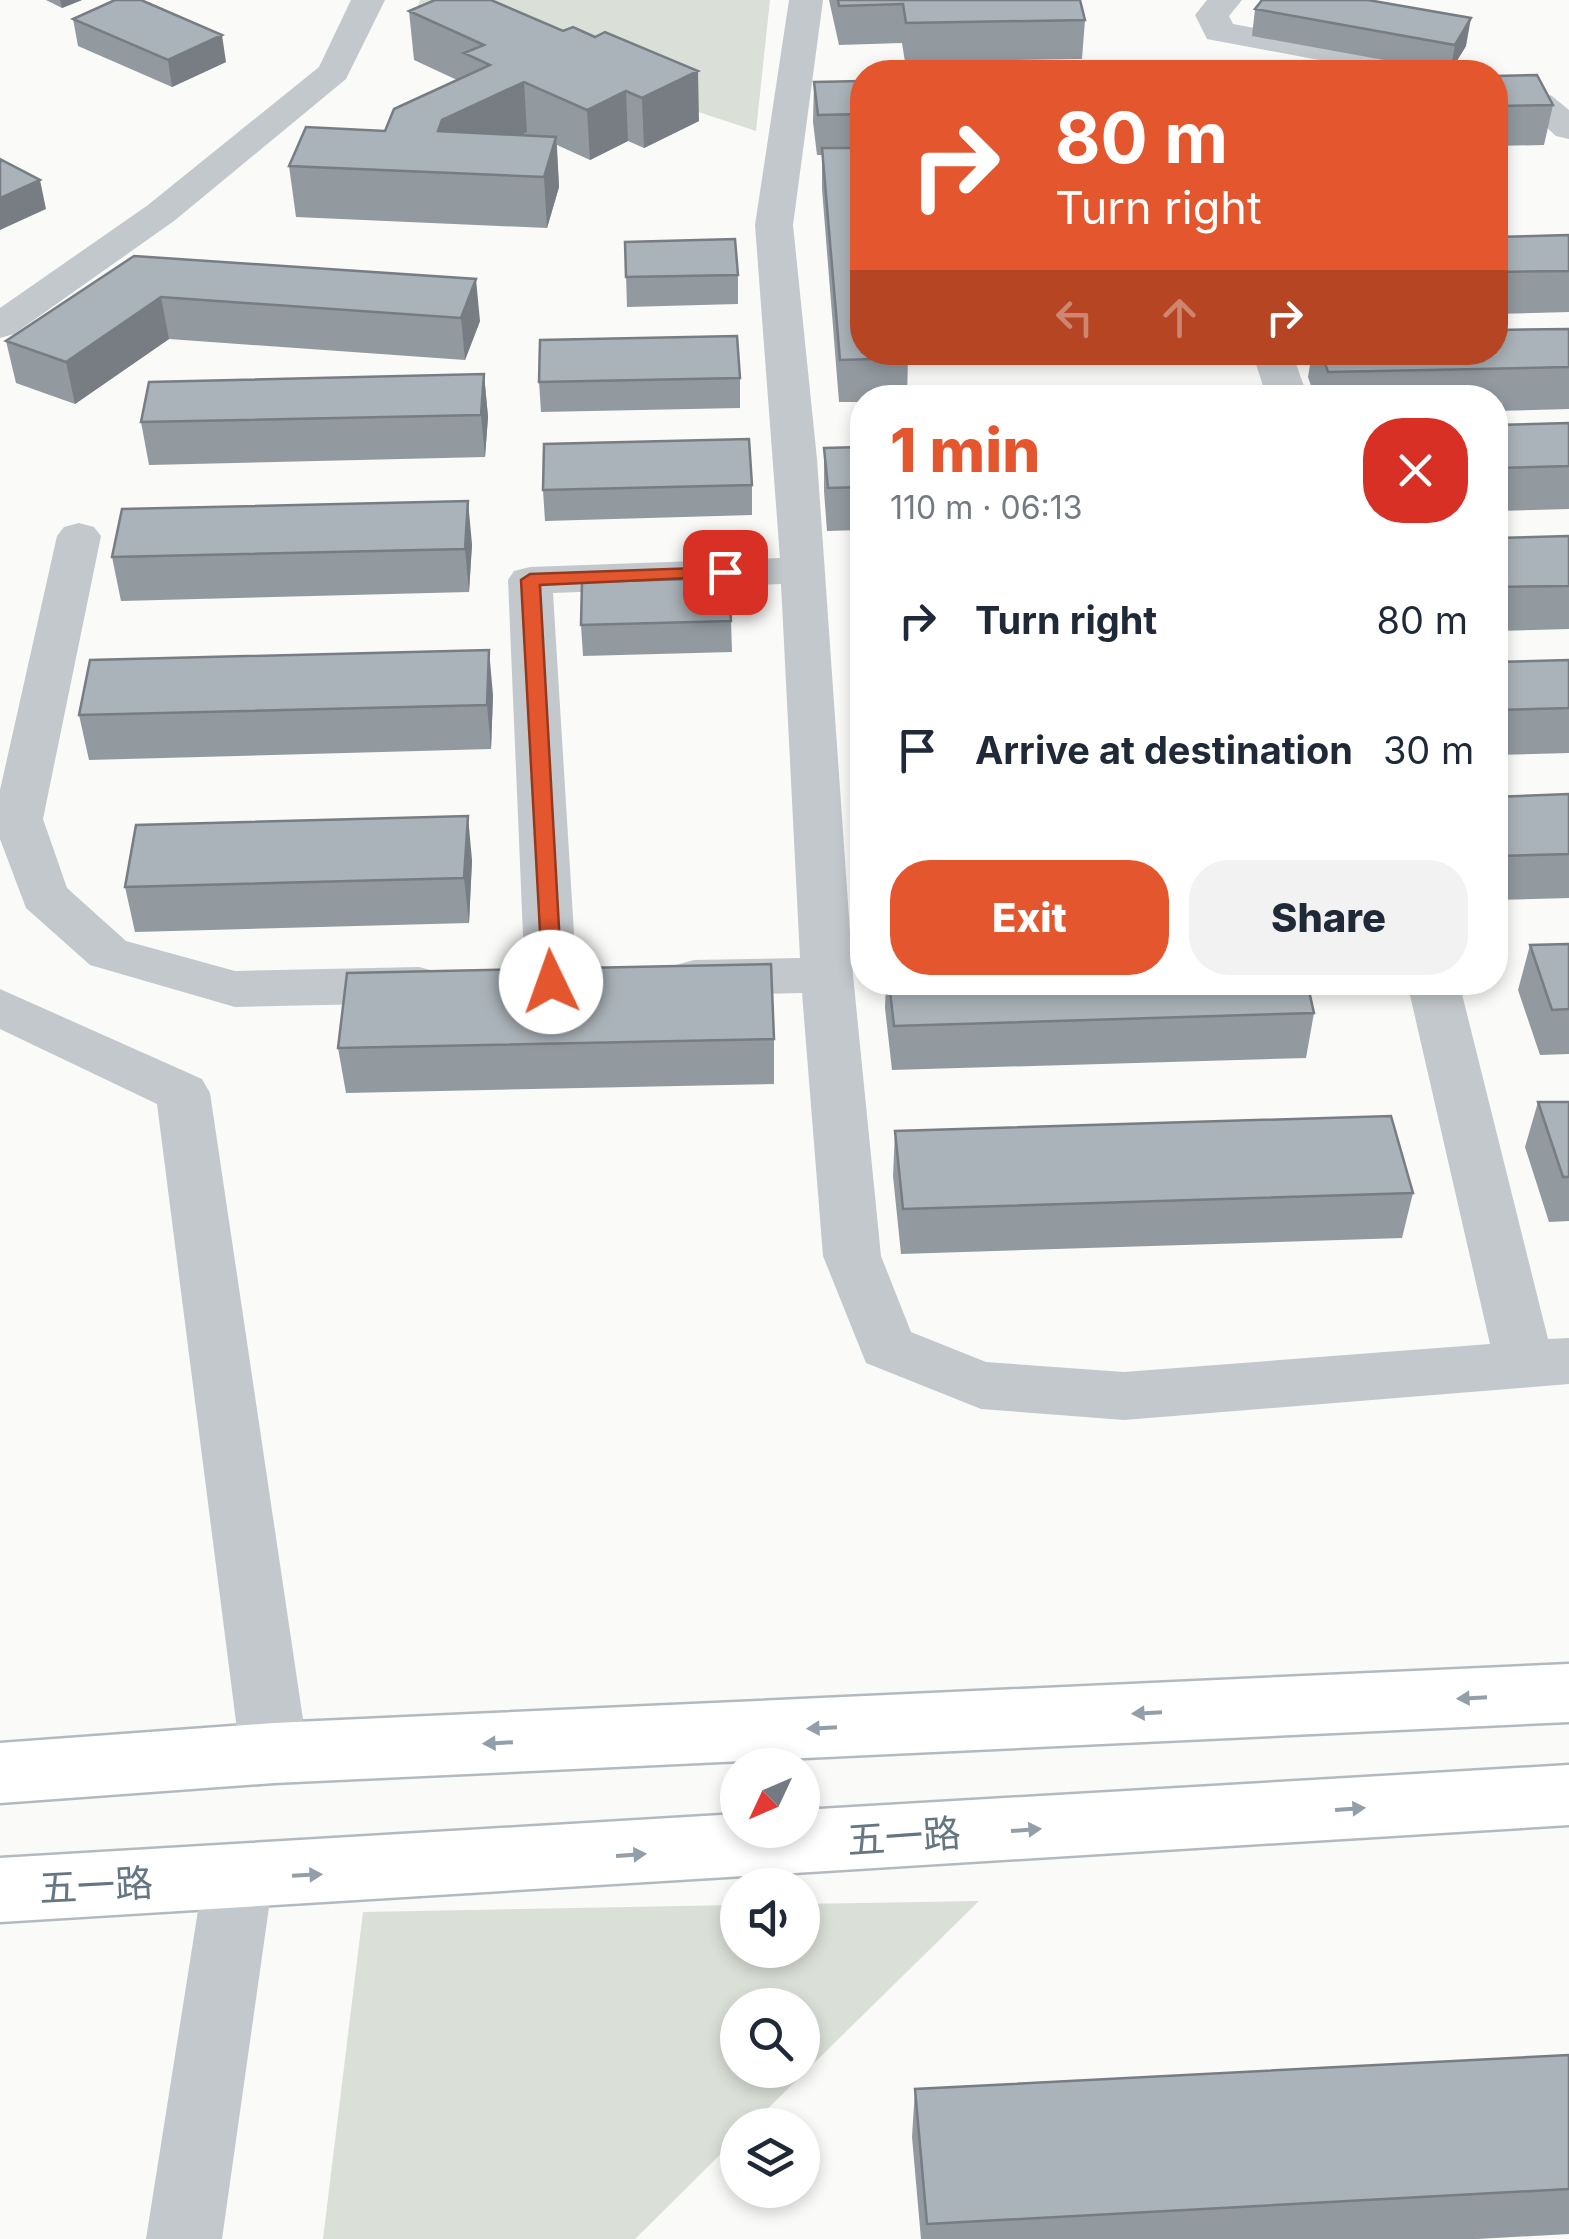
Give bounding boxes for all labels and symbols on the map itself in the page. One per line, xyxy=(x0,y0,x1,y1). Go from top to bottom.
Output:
pin xyxy=(683,530,768,615)
position arrow xyxy=(499,930,603,1034)
one-way arrow xyxy=(1455,1690,1487,1706)
one-way arrow xyxy=(1130,1705,1162,1721)
one-way arrow xyxy=(806,1720,838,1736)
one-way arrow xyxy=(481,1735,513,1751)
north arrow xyxy=(720,1748,820,1848)
one-way arrow xyxy=(1335,1801,1367,1817)
street label: 五一路 xyxy=(845,1809,962,1863)
one-way arrow xyxy=(1010,1822,1042,1838)
one-way arrow xyxy=(616,1847,648,1863)
street label: 五一路 xyxy=(38,1859,154,1911)
one-way arrow xyxy=(292,1867,324,1883)

